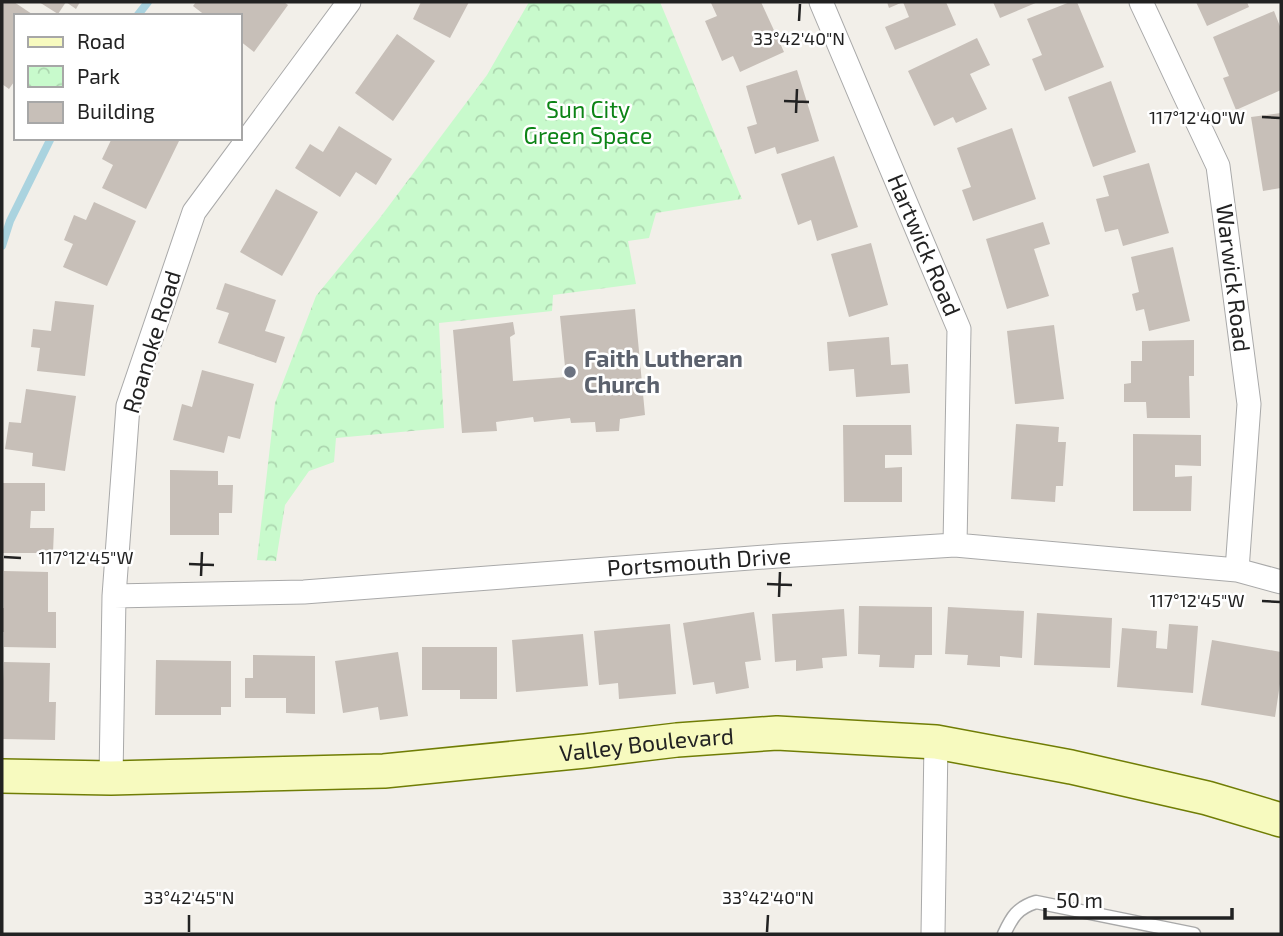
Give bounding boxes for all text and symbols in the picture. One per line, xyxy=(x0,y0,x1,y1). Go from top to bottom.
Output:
legend xyxy=(14,14,242,140)
text: 33°42'40"N xyxy=(753,27,845,49)
text: Road xyxy=(77,28,125,53)
text: Park xyxy=(77,63,120,88)
park label: Sun City Green Space xyxy=(524,95,652,149)
text: Building xyxy=(77,98,155,123)
text: 117°12'40"W xyxy=(1149,106,1245,128)
street label: Hartwick Road xyxy=(882,169,967,320)
street label: Warwick Road xyxy=(1211,202,1257,353)
street label: Roanoke Road xyxy=(116,267,186,417)
place label: Faith Lutheran Church xyxy=(584,344,743,398)
marker: Faith Lutheran Church xyxy=(562,364,578,380)
street label: Portsmouth Drive xyxy=(606,541,792,581)
text: 117°12'45"W xyxy=(39,546,133,568)
text: 117°12'45"W xyxy=(1150,589,1244,611)
street label: Valley Boulevard xyxy=(558,721,735,766)
scale bar xyxy=(1045,876,1232,920)
text: 33°42'45"N xyxy=(144,886,234,908)
text: 33°42'40"N xyxy=(722,886,814,908)
text: 50 m xyxy=(1056,887,1103,912)

